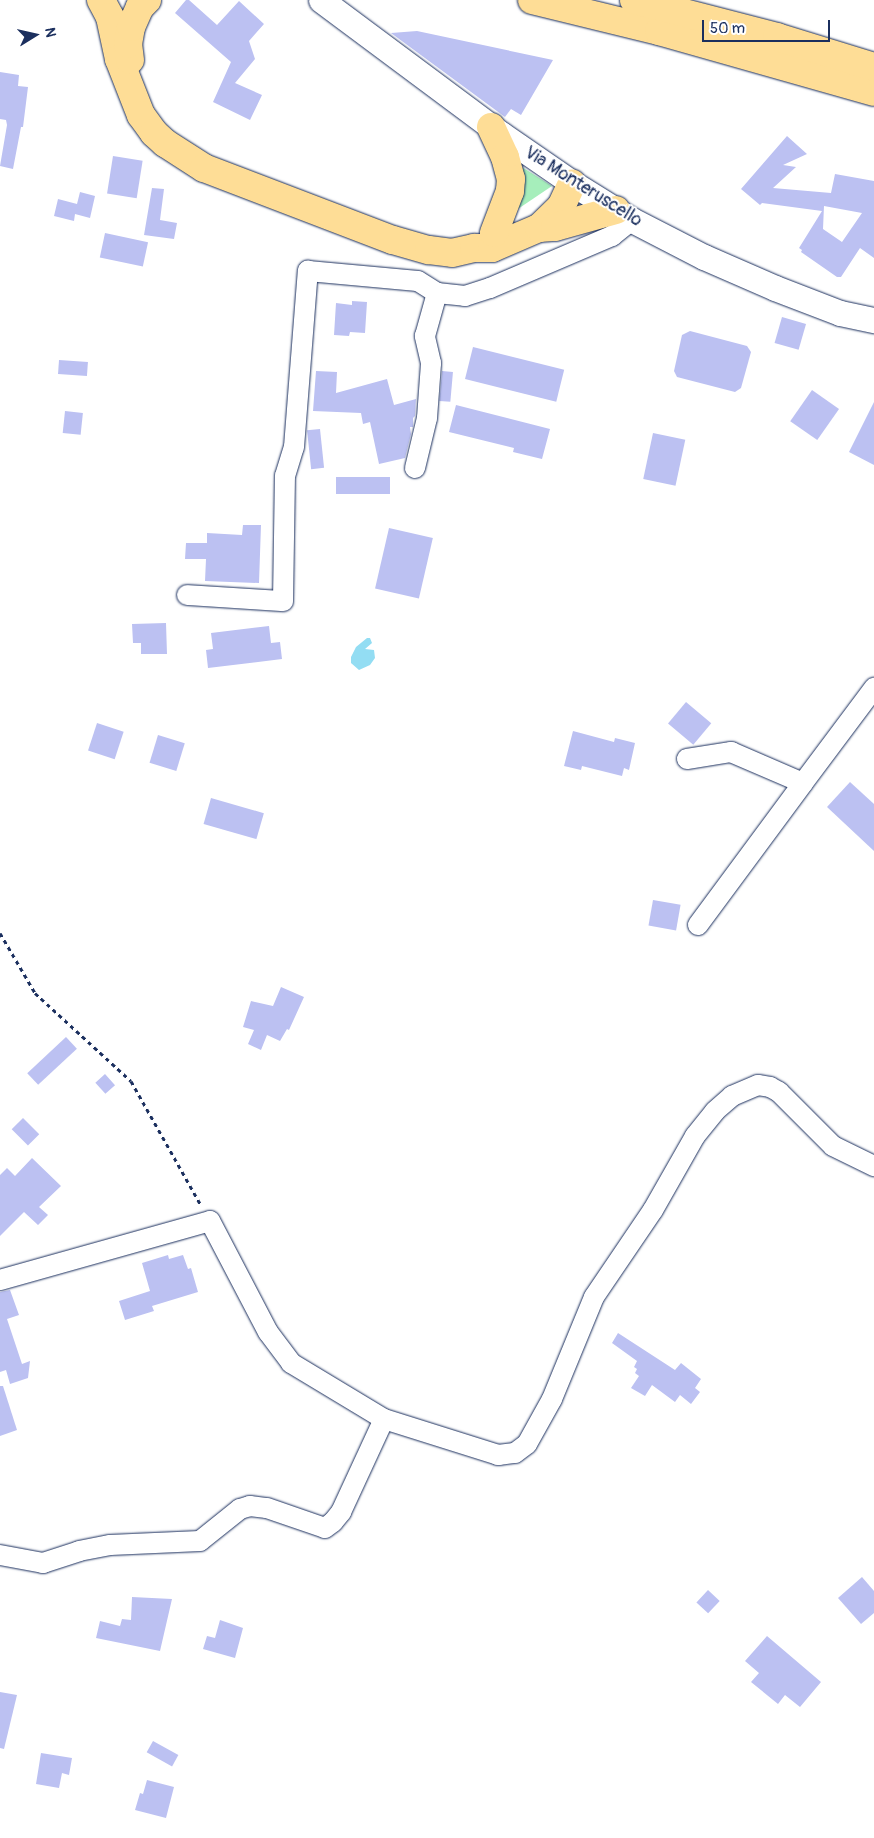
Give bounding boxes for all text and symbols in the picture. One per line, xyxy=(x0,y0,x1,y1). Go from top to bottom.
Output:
north arrow xyxy=(10,10,60,60)
scale bar xyxy=(704,10,832,42)
text: 50 m xyxy=(710,19,745,38)
text: N xyxy=(41,26,59,38)
street label: Via Monteruscello xyxy=(520,142,646,232)

